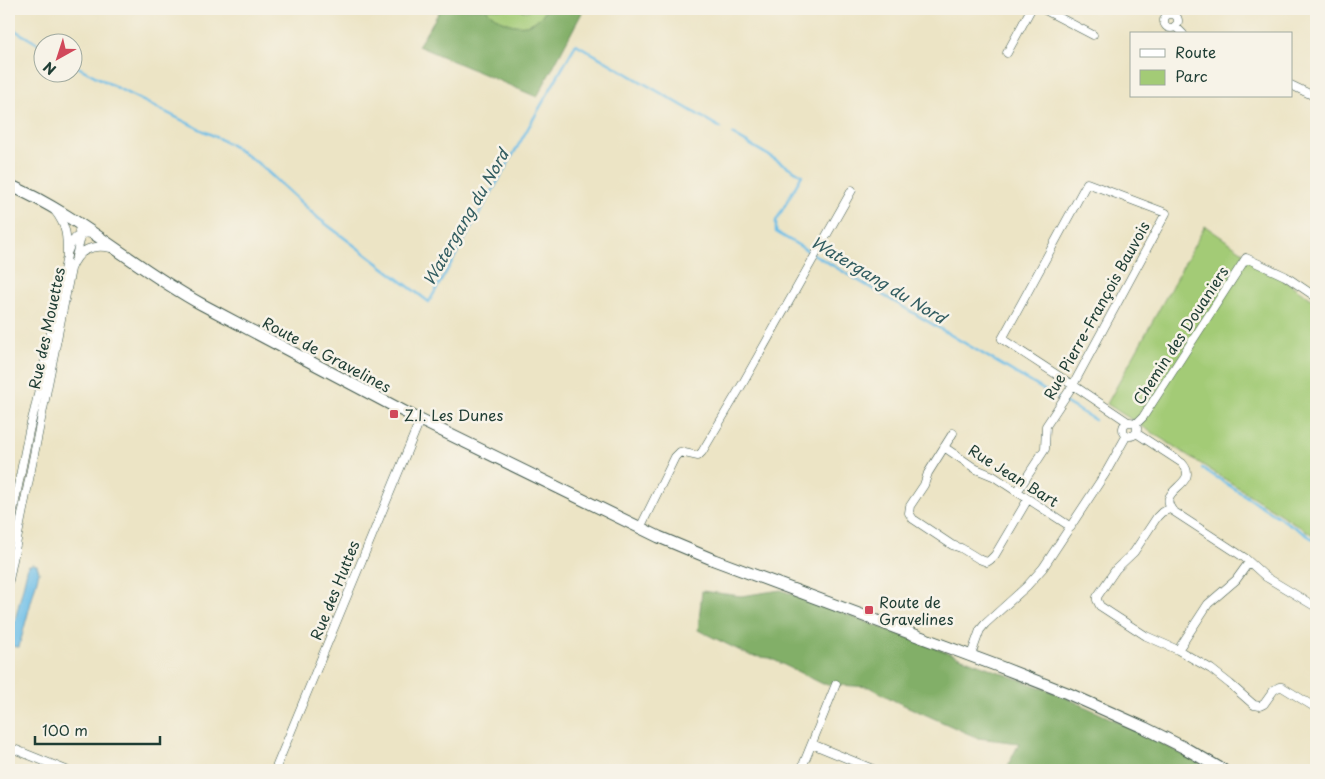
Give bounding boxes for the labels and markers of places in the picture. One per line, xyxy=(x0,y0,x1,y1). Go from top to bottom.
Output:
place label: Z.I. Les Dunes xyxy=(404,403,504,426)
marker: Z.I. Les Dunes xyxy=(388,408,400,420)
place label: Route de Gravelines xyxy=(879,590,954,630)
marker: Route de Gravelines xyxy=(863,604,875,616)

